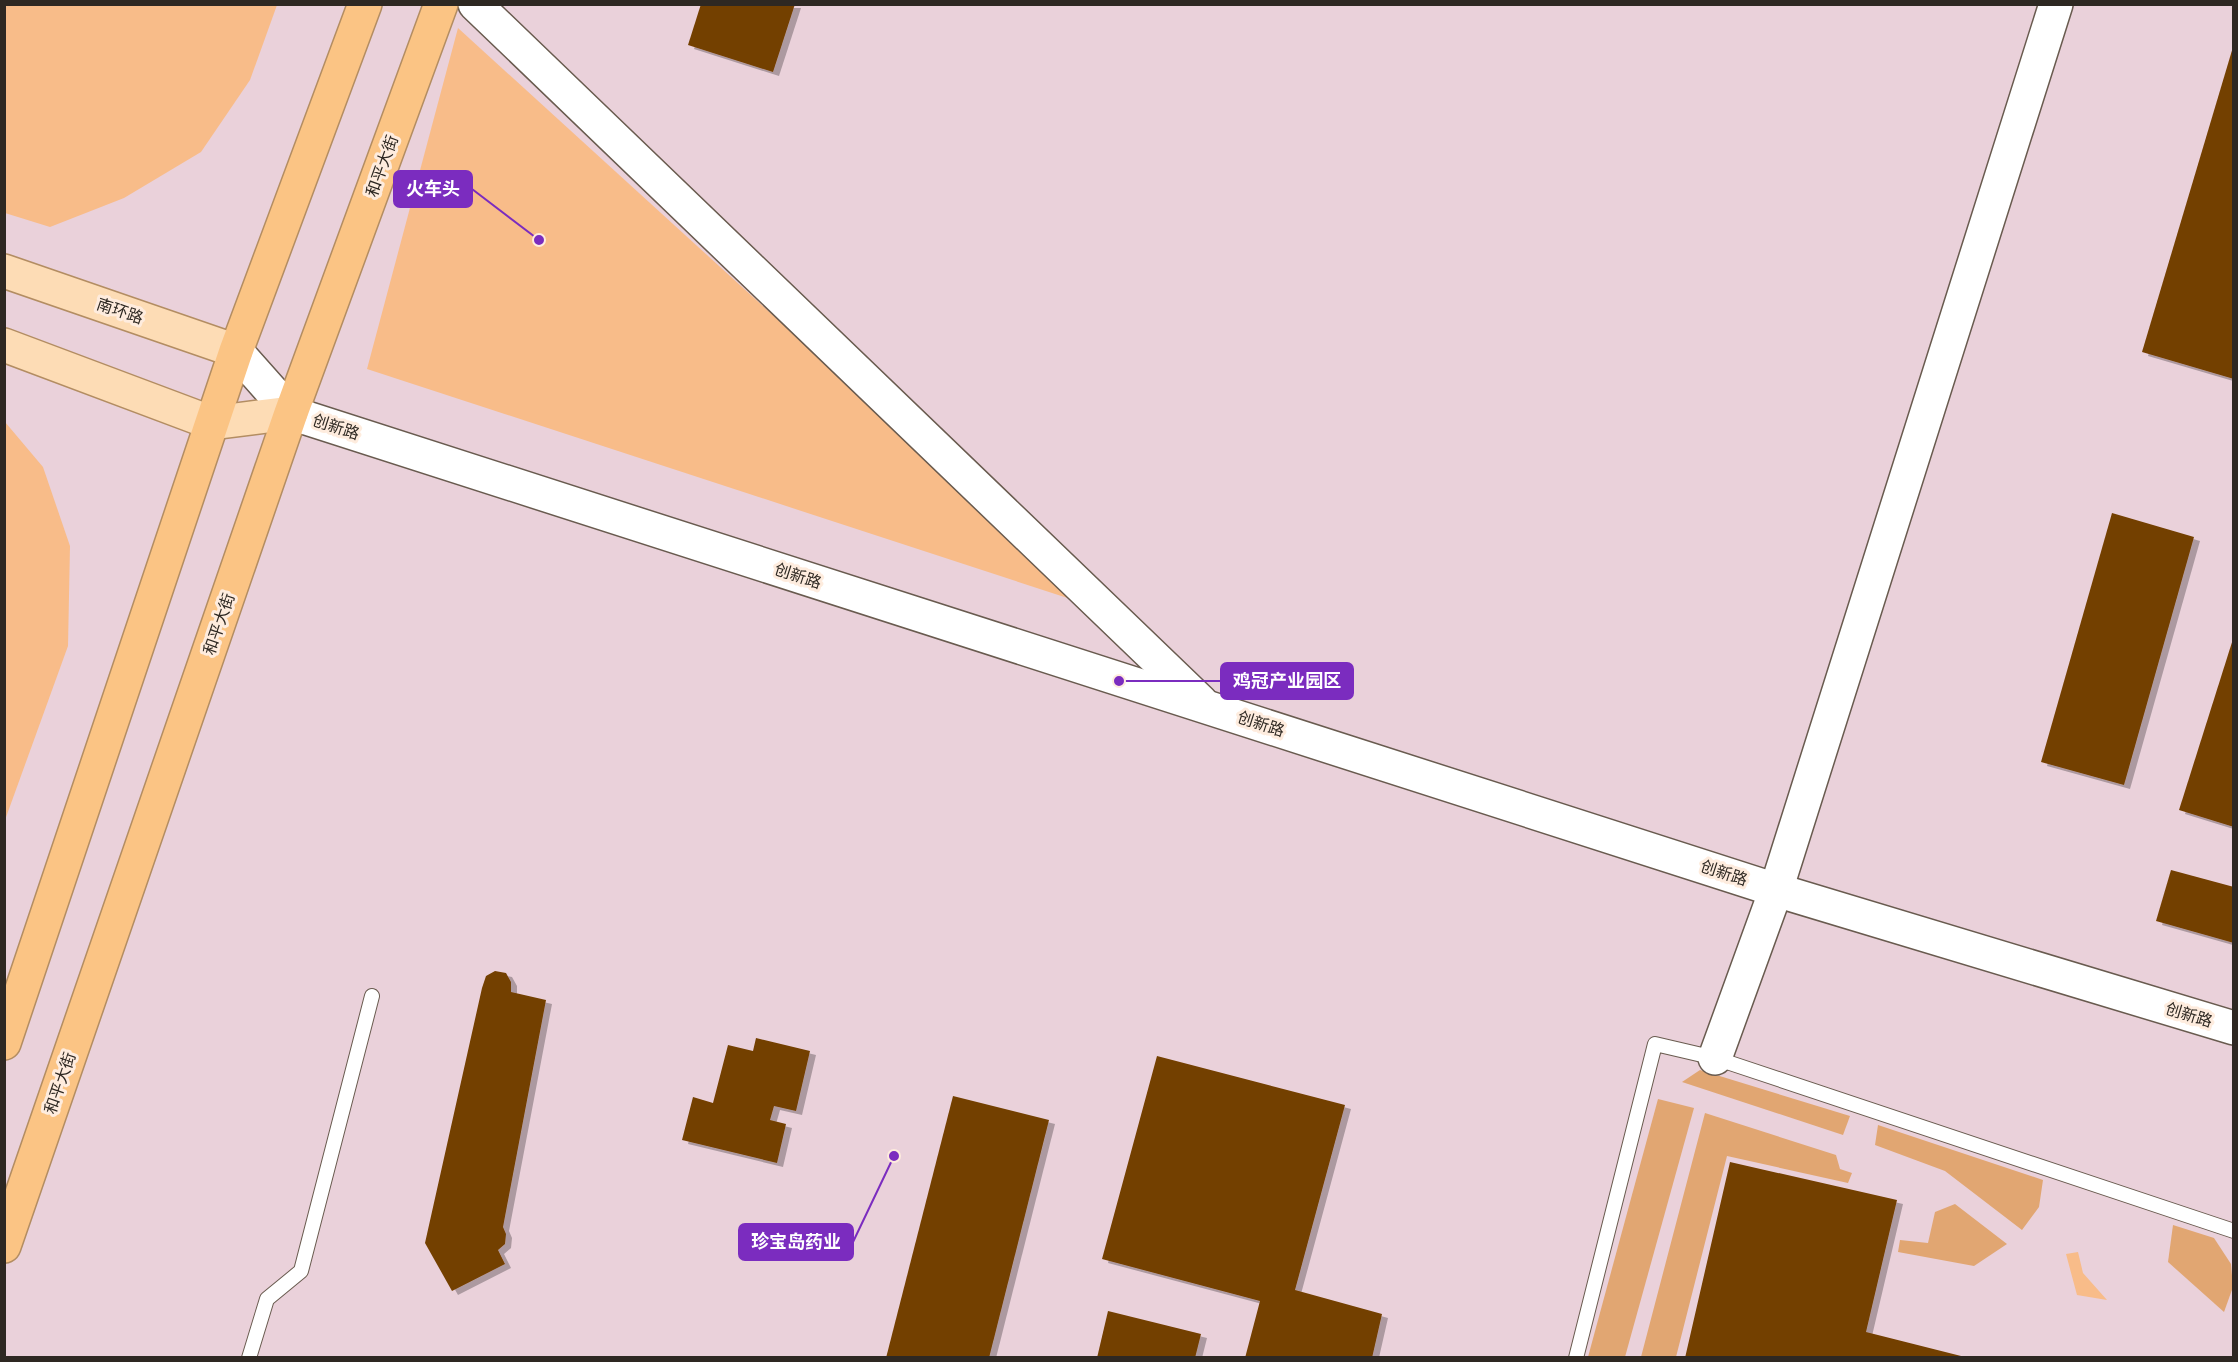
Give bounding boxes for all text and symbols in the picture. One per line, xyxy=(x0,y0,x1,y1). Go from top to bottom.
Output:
street label: 和平大街 xyxy=(363,133,401,199)
callout: 火车头 xyxy=(394,171,472,207)
text: 火车头 xyxy=(406,179,460,199)
street label: 南环路 xyxy=(95,295,145,327)
street label: 创新路 xyxy=(311,411,361,443)
street label: 创新路 xyxy=(773,560,823,592)
street label: 和平大街 xyxy=(201,591,237,657)
callout: 鸡冠产业园区 xyxy=(1221,663,1353,699)
text: 鸡冠产业园区 xyxy=(1233,671,1341,691)
street label: 创新路 xyxy=(1236,708,1286,740)
street label: 创新路 xyxy=(1699,857,1749,889)
street label: 创新路 xyxy=(2164,1000,2214,1030)
street label: 和平大街 xyxy=(42,1050,78,1116)
callout: 珍宝岛药业 xyxy=(739,1224,853,1260)
text: 珍宝岛药业 xyxy=(751,1231,841,1252)

